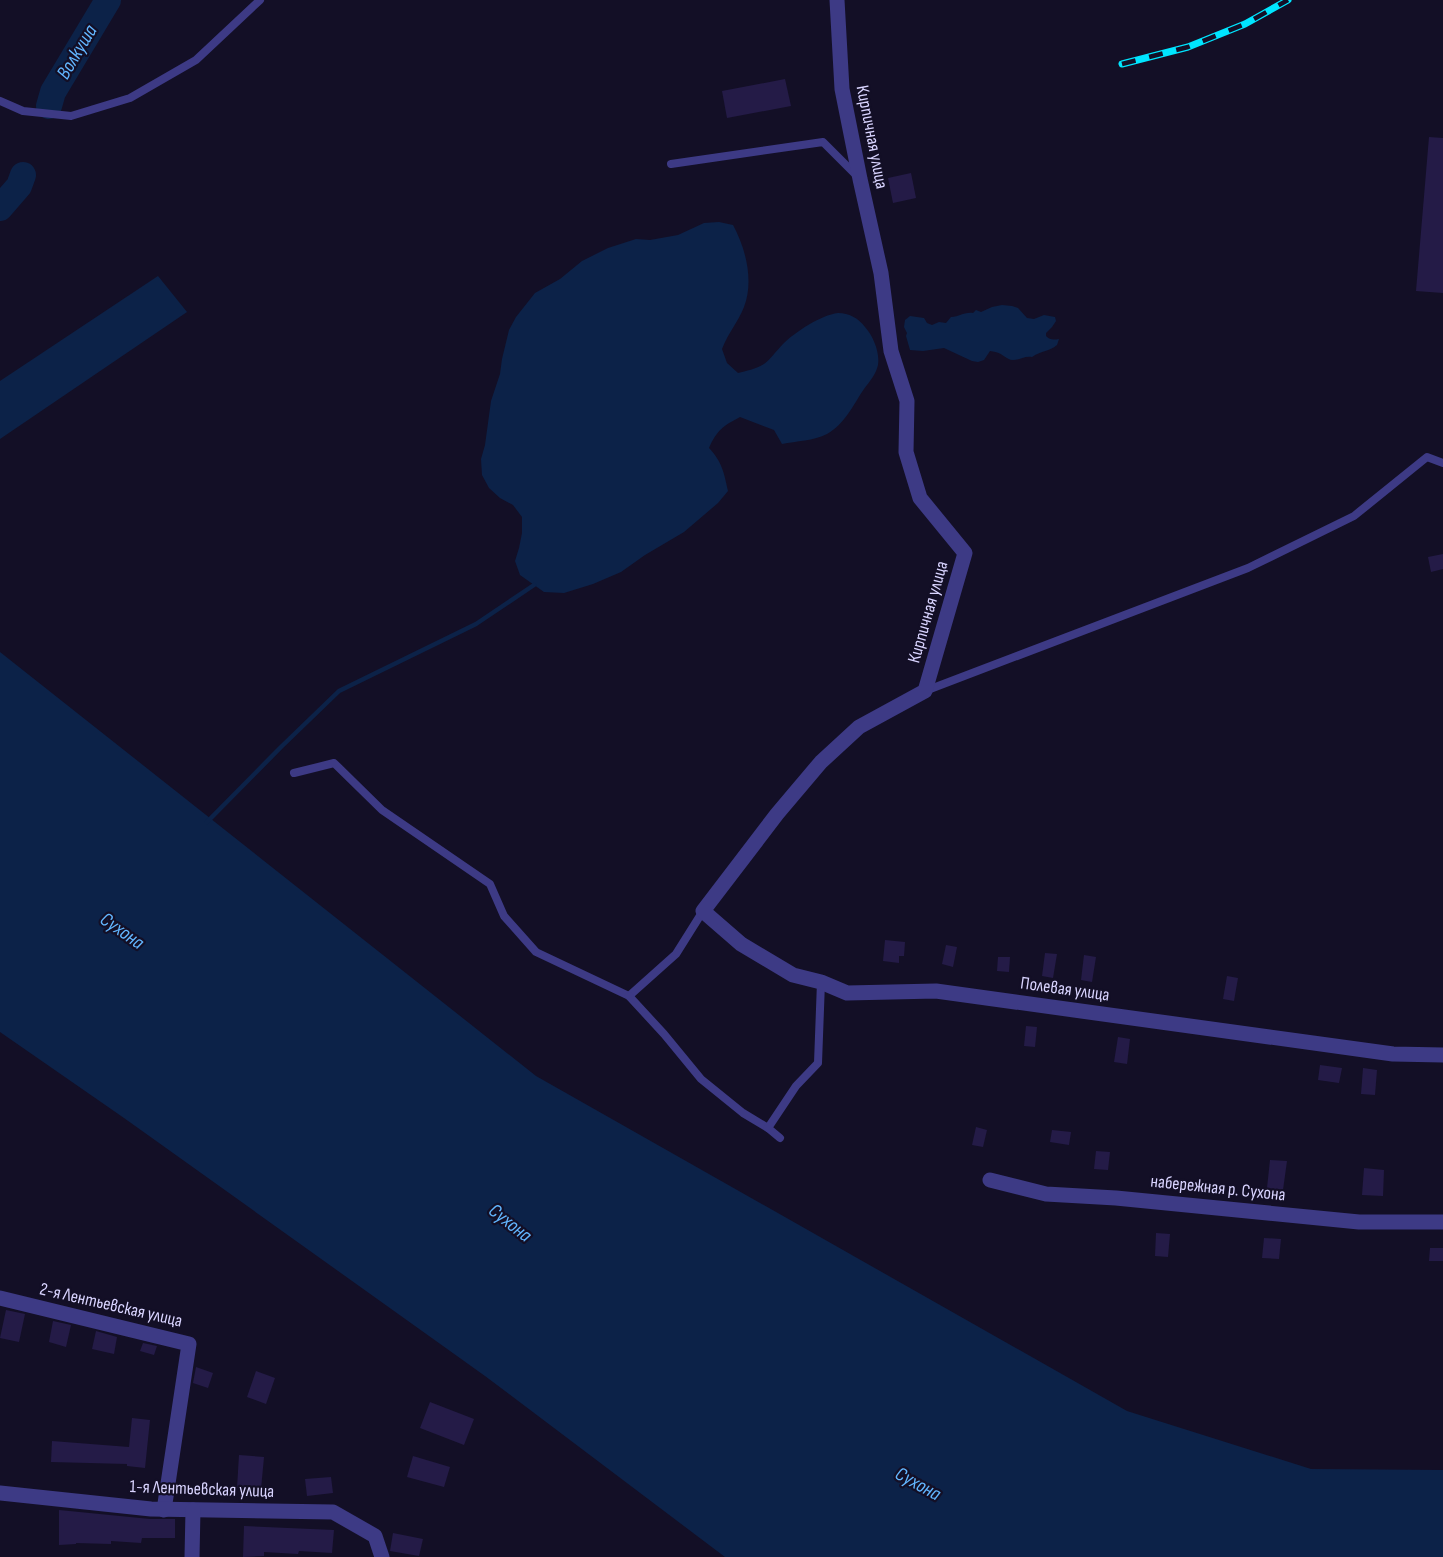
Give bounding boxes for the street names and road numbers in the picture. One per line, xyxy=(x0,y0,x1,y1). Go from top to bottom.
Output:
street label: Кирпичная улица xyxy=(852,83,892,191)
street label: Кирпичная улица xyxy=(903,559,953,665)
street label: Полевая улица xyxy=(1019,972,1111,1006)
street label: набережная р. Сухона xyxy=(1150,1170,1287,1206)
street label: 2-я Лентьевская улица xyxy=(38,1278,184,1332)
street label: 1-я Лентьевская улица xyxy=(129,1476,275,1502)

